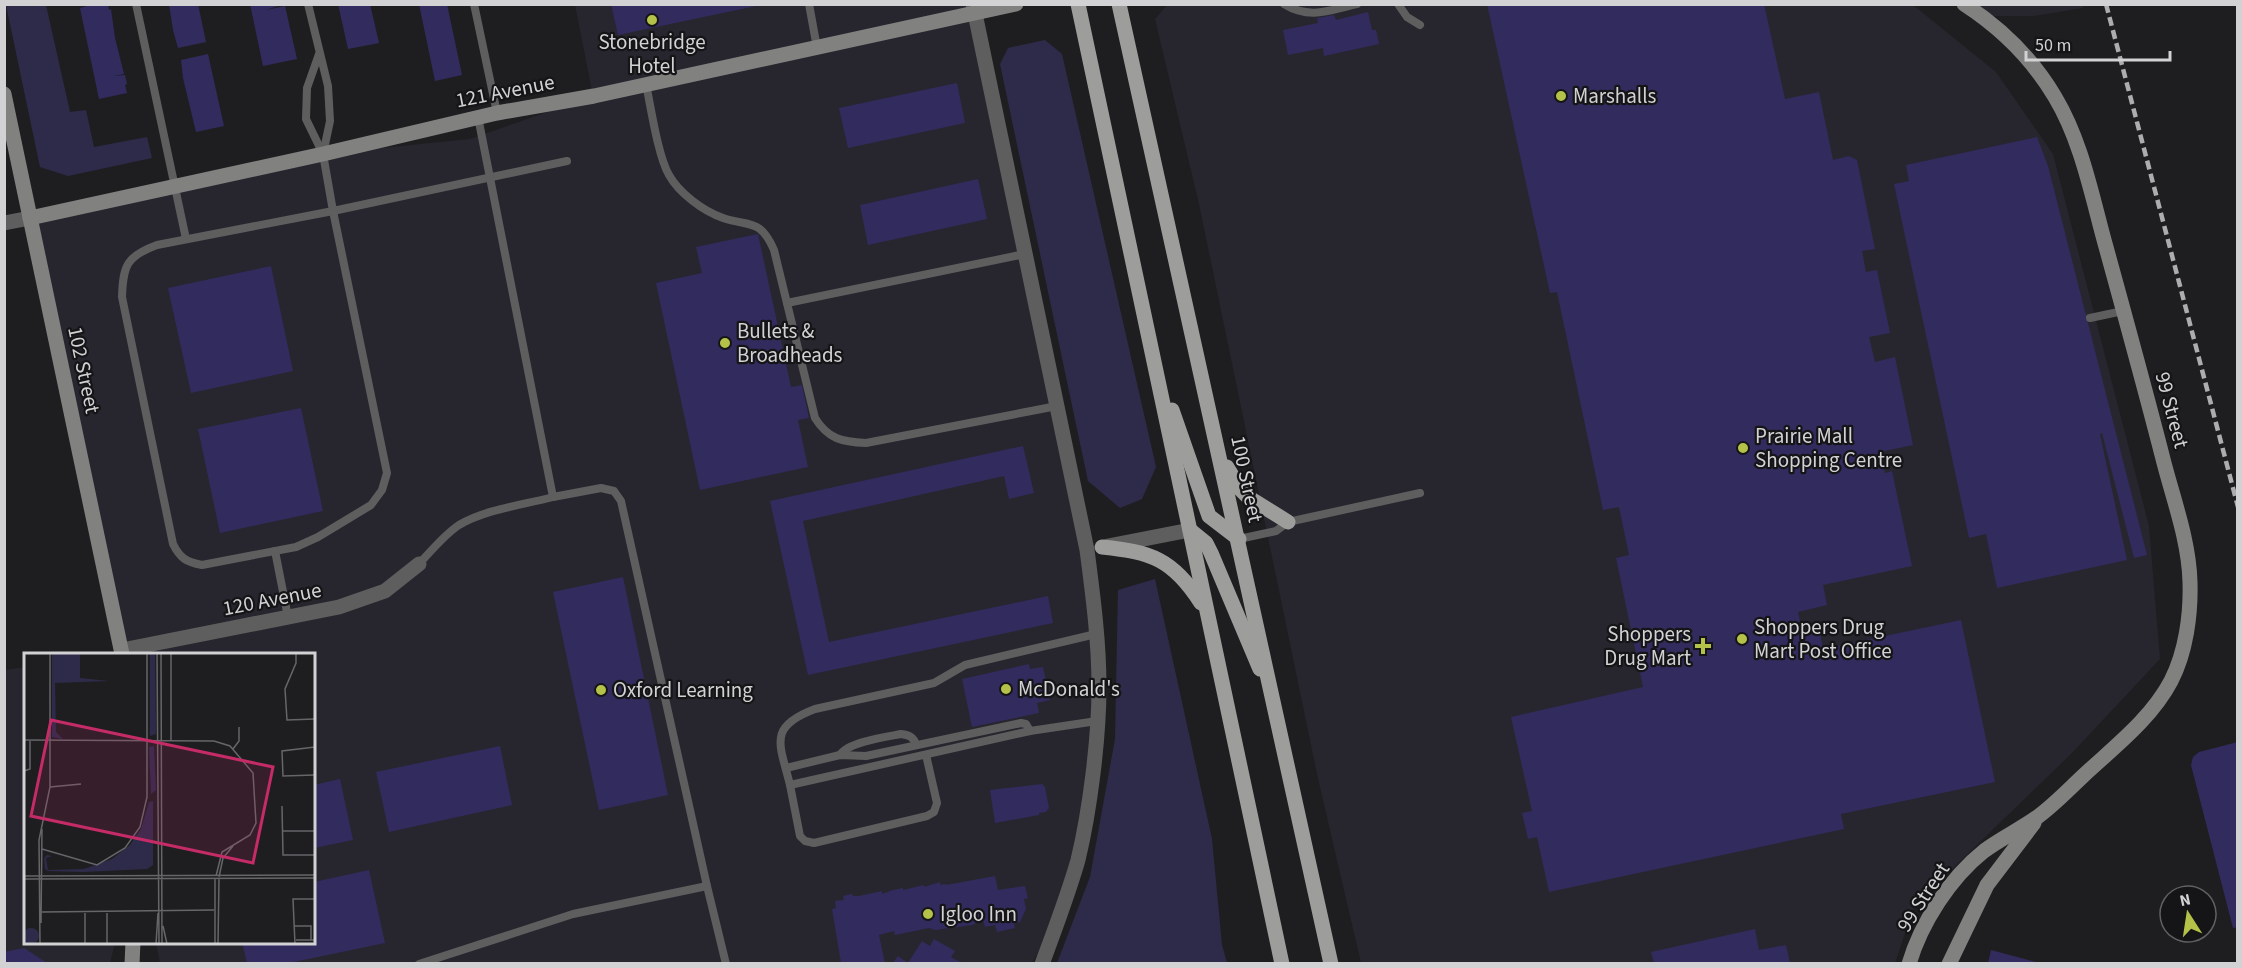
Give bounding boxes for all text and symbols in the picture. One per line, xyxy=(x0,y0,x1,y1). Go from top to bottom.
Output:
marker: Stonebridge Hotel xyxy=(645,13,659,27)
scale bar xyxy=(2026,24,2170,62)
place label: Stonebridge Hotel xyxy=(598,27,706,81)
text: 50 m xyxy=(2035,33,2071,58)
street label: 121 Avenue xyxy=(453,67,557,115)
place label: Marshalls xyxy=(1573,81,1657,111)
marker: Marshalls xyxy=(1554,89,1568,103)
place label: Bullets & Broadheads xyxy=(737,316,843,370)
street label: 102 Street xyxy=(60,324,108,416)
marker: Bullets & Broadheads xyxy=(718,336,732,350)
street label: 99 Street xyxy=(2147,369,2197,451)
place label: Prairie Mall Shopping Centre xyxy=(1755,421,1902,475)
street label: 100 Street xyxy=(1223,433,1271,525)
marker: Prairie Mall Shopping Centre xyxy=(1736,441,1750,455)
street label: 120 Avenue xyxy=(220,575,324,623)
place label: Shoppers Drug Mart Post Office xyxy=(1754,612,1892,666)
place label: Shoppers Drug Mart xyxy=(1604,619,1691,673)
marker: Shoppers Drug Mart Post Office xyxy=(1735,632,1749,646)
marker: Shoppers Drug Mart xyxy=(1696,639,1710,653)
inset map xyxy=(24,653,315,944)
place label: McDonald's xyxy=(1018,674,1120,704)
place label: Oxford Learning xyxy=(613,675,753,705)
marker: McDonald's xyxy=(999,682,1013,696)
marker: Oxford Learning xyxy=(594,683,608,697)
street label: 99 Street xyxy=(1889,856,1957,938)
north arrow xyxy=(2158,884,2218,944)
text: N xyxy=(2178,888,2193,912)
place label: Igloo Inn xyxy=(940,899,1017,929)
marker: Igloo Inn xyxy=(921,907,935,921)

